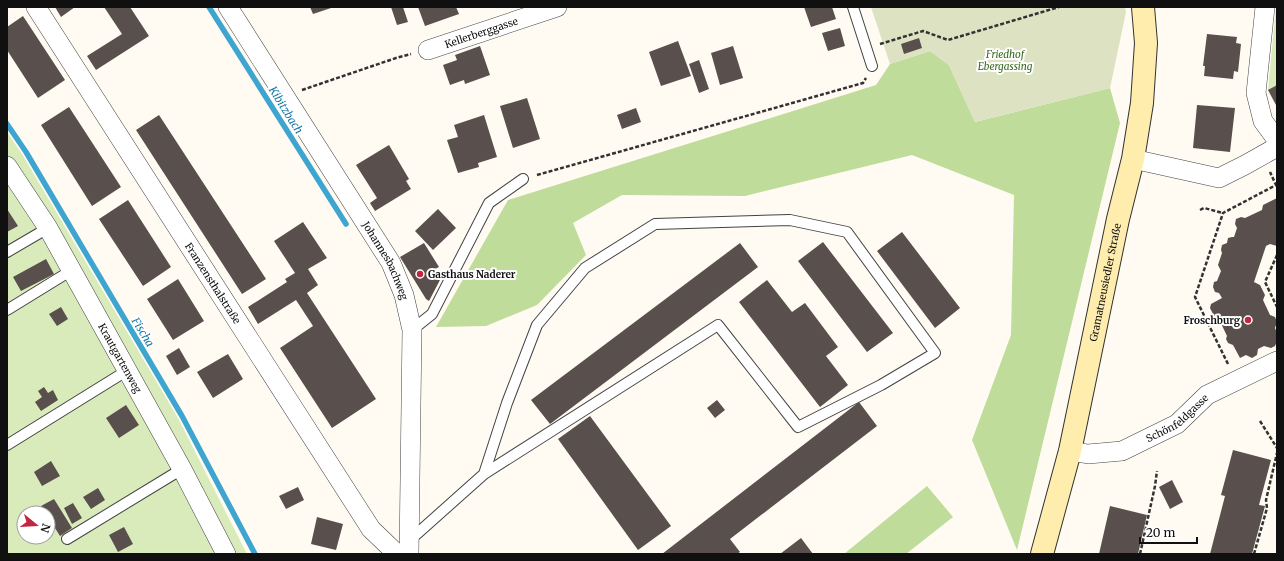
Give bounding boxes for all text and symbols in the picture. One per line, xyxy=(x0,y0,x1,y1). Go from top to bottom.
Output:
street label: Kellerberggasse xyxy=(443,15,520,51)
park label: Friedhof Ebergassing xyxy=(978,48,1033,73)
water label: Kibitzbach xyxy=(265,83,306,137)
street label: Johannesbachweg xyxy=(359,218,411,301)
street label: Gramatneusiedler Straße xyxy=(1087,222,1124,343)
street label: Franzensthalstraße xyxy=(182,240,244,326)
place label: Gasthaus Naderer xyxy=(428,268,516,281)
marker: Gasthaus Naderer xyxy=(415,269,425,279)
water label: Fischa xyxy=(128,314,157,349)
place label: Froschburg xyxy=(1184,314,1241,327)
marker: Froschburg xyxy=(1243,315,1253,325)
street label: Krautgartenweg xyxy=(95,321,144,395)
street label: Schönfeldgasse xyxy=(1144,391,1211,445)
north arrow xyxy=(16,505,56,545)
scale bar xyxy=(1140,519,1197,545)
text: N xyxy=(37,522,54,535)
text: 20 m xyxy=(1146,525,1175,540)

